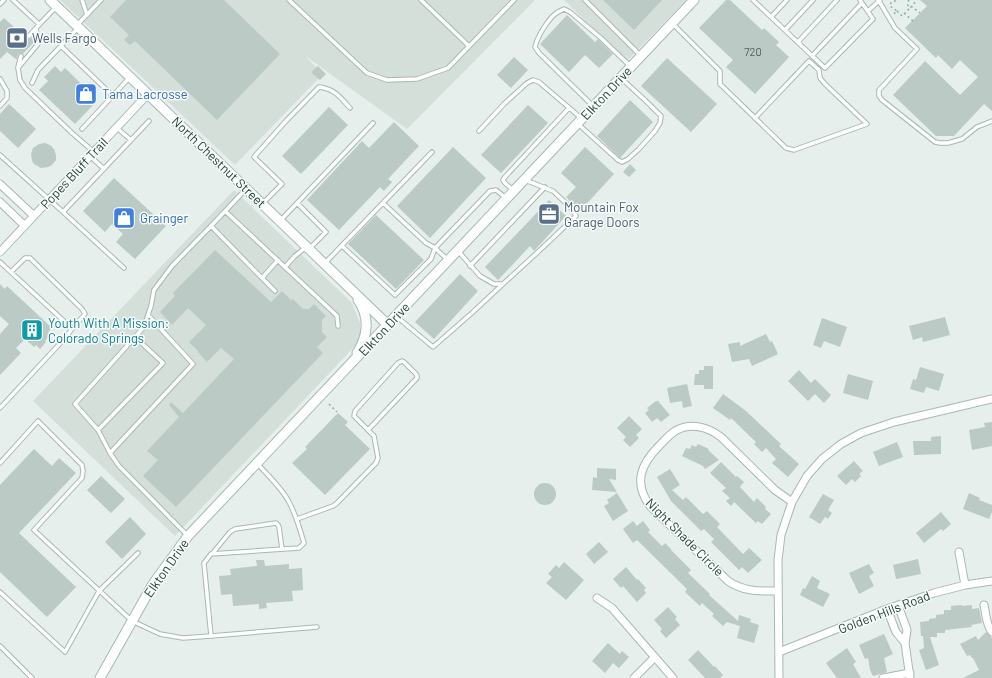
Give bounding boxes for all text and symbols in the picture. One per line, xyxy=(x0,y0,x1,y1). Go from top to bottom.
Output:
bank icon: Wells Fargo xyxy=(4,25,30,51)
place label: Wells Fargo xyxy=(32,30,97,46)
house number: 720 xyxy=(744,45,762,58)
street label: Elkton Drive xyxy=(577,63,635,123)
shop icon: Tama Lacrosse xyxy=(73,81,99,107)
place label: Tama Lacrosse xyxy=(102,86,188,102)
street label: North Chestnut Street xyxy=(169,113,269,211)
street label: Popes Bluff Trail xyxy=(37,134,111,212)
place label: Mountain Fox Garage Doors xyxy=(564,199,640,230)
office icon: Mountain Fox Garage Doors xyxy=(536,201,562,227)
shop icon: Grainger xyxy=(111,205,137,231)
place label: Grainger xyxy=(140,210,189,226)
street label: Elkton Drive xyxy=(355,299,413,359)
place label: Youth With A Mission: Colorado Springs xyxy=(48,315,169,346)
building icon: Youth With A Mission: Colorado Springs xyxy=(19,317,45,343)
street label: Night Shade Circle xyxy=(643,495,727,579)
street label: Elkton Drive xyxy=(140,536,192,600)
street label: Golden Hills Road xyxy=(836,587,932,637)

